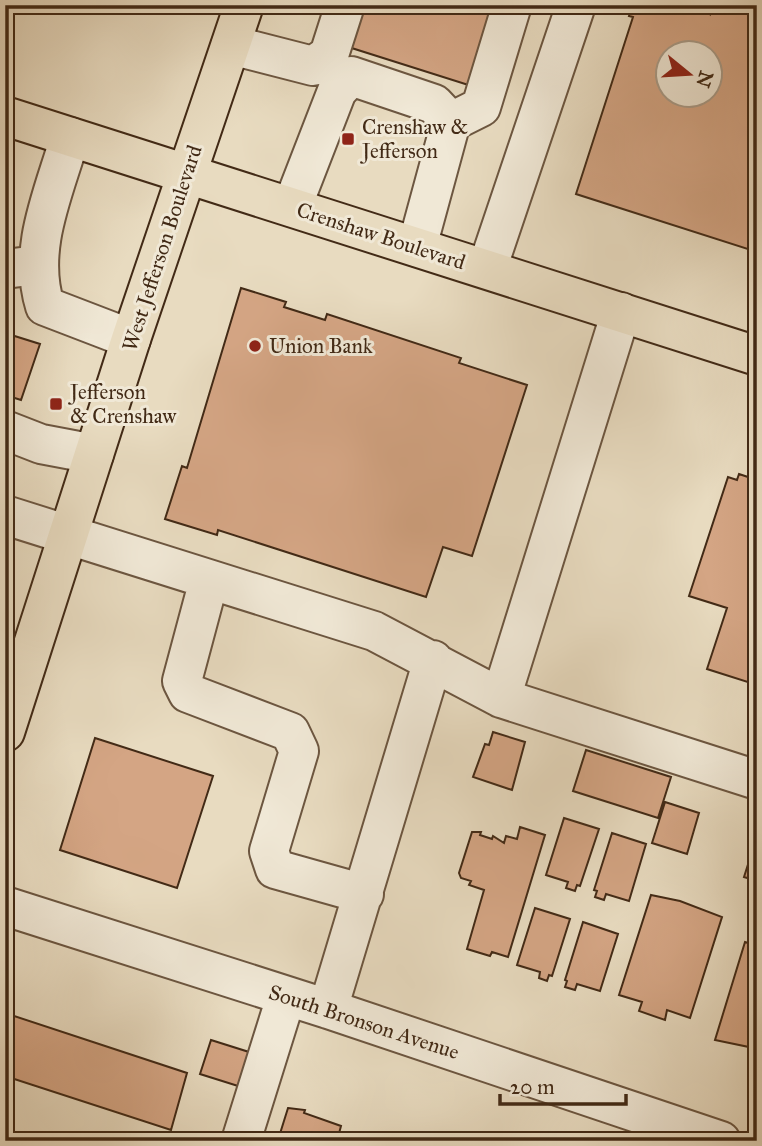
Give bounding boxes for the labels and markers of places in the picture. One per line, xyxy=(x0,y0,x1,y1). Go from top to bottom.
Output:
place label: Crenshaw & Jefferson xyxy=(360,114,469,164)
marker: Crenshaw & Jefferson xyxy=(340,131,356,147)
place label: Union Bank xyxy=(269,333,373,359)
marker: Union Bank xyxy=(247,338,263,354)
place label: Jefferson & Crenshaw xyxy=(68,379,177,429)
marker: Jefferson & Crenshaw xyxy=(48,396,64,412)

